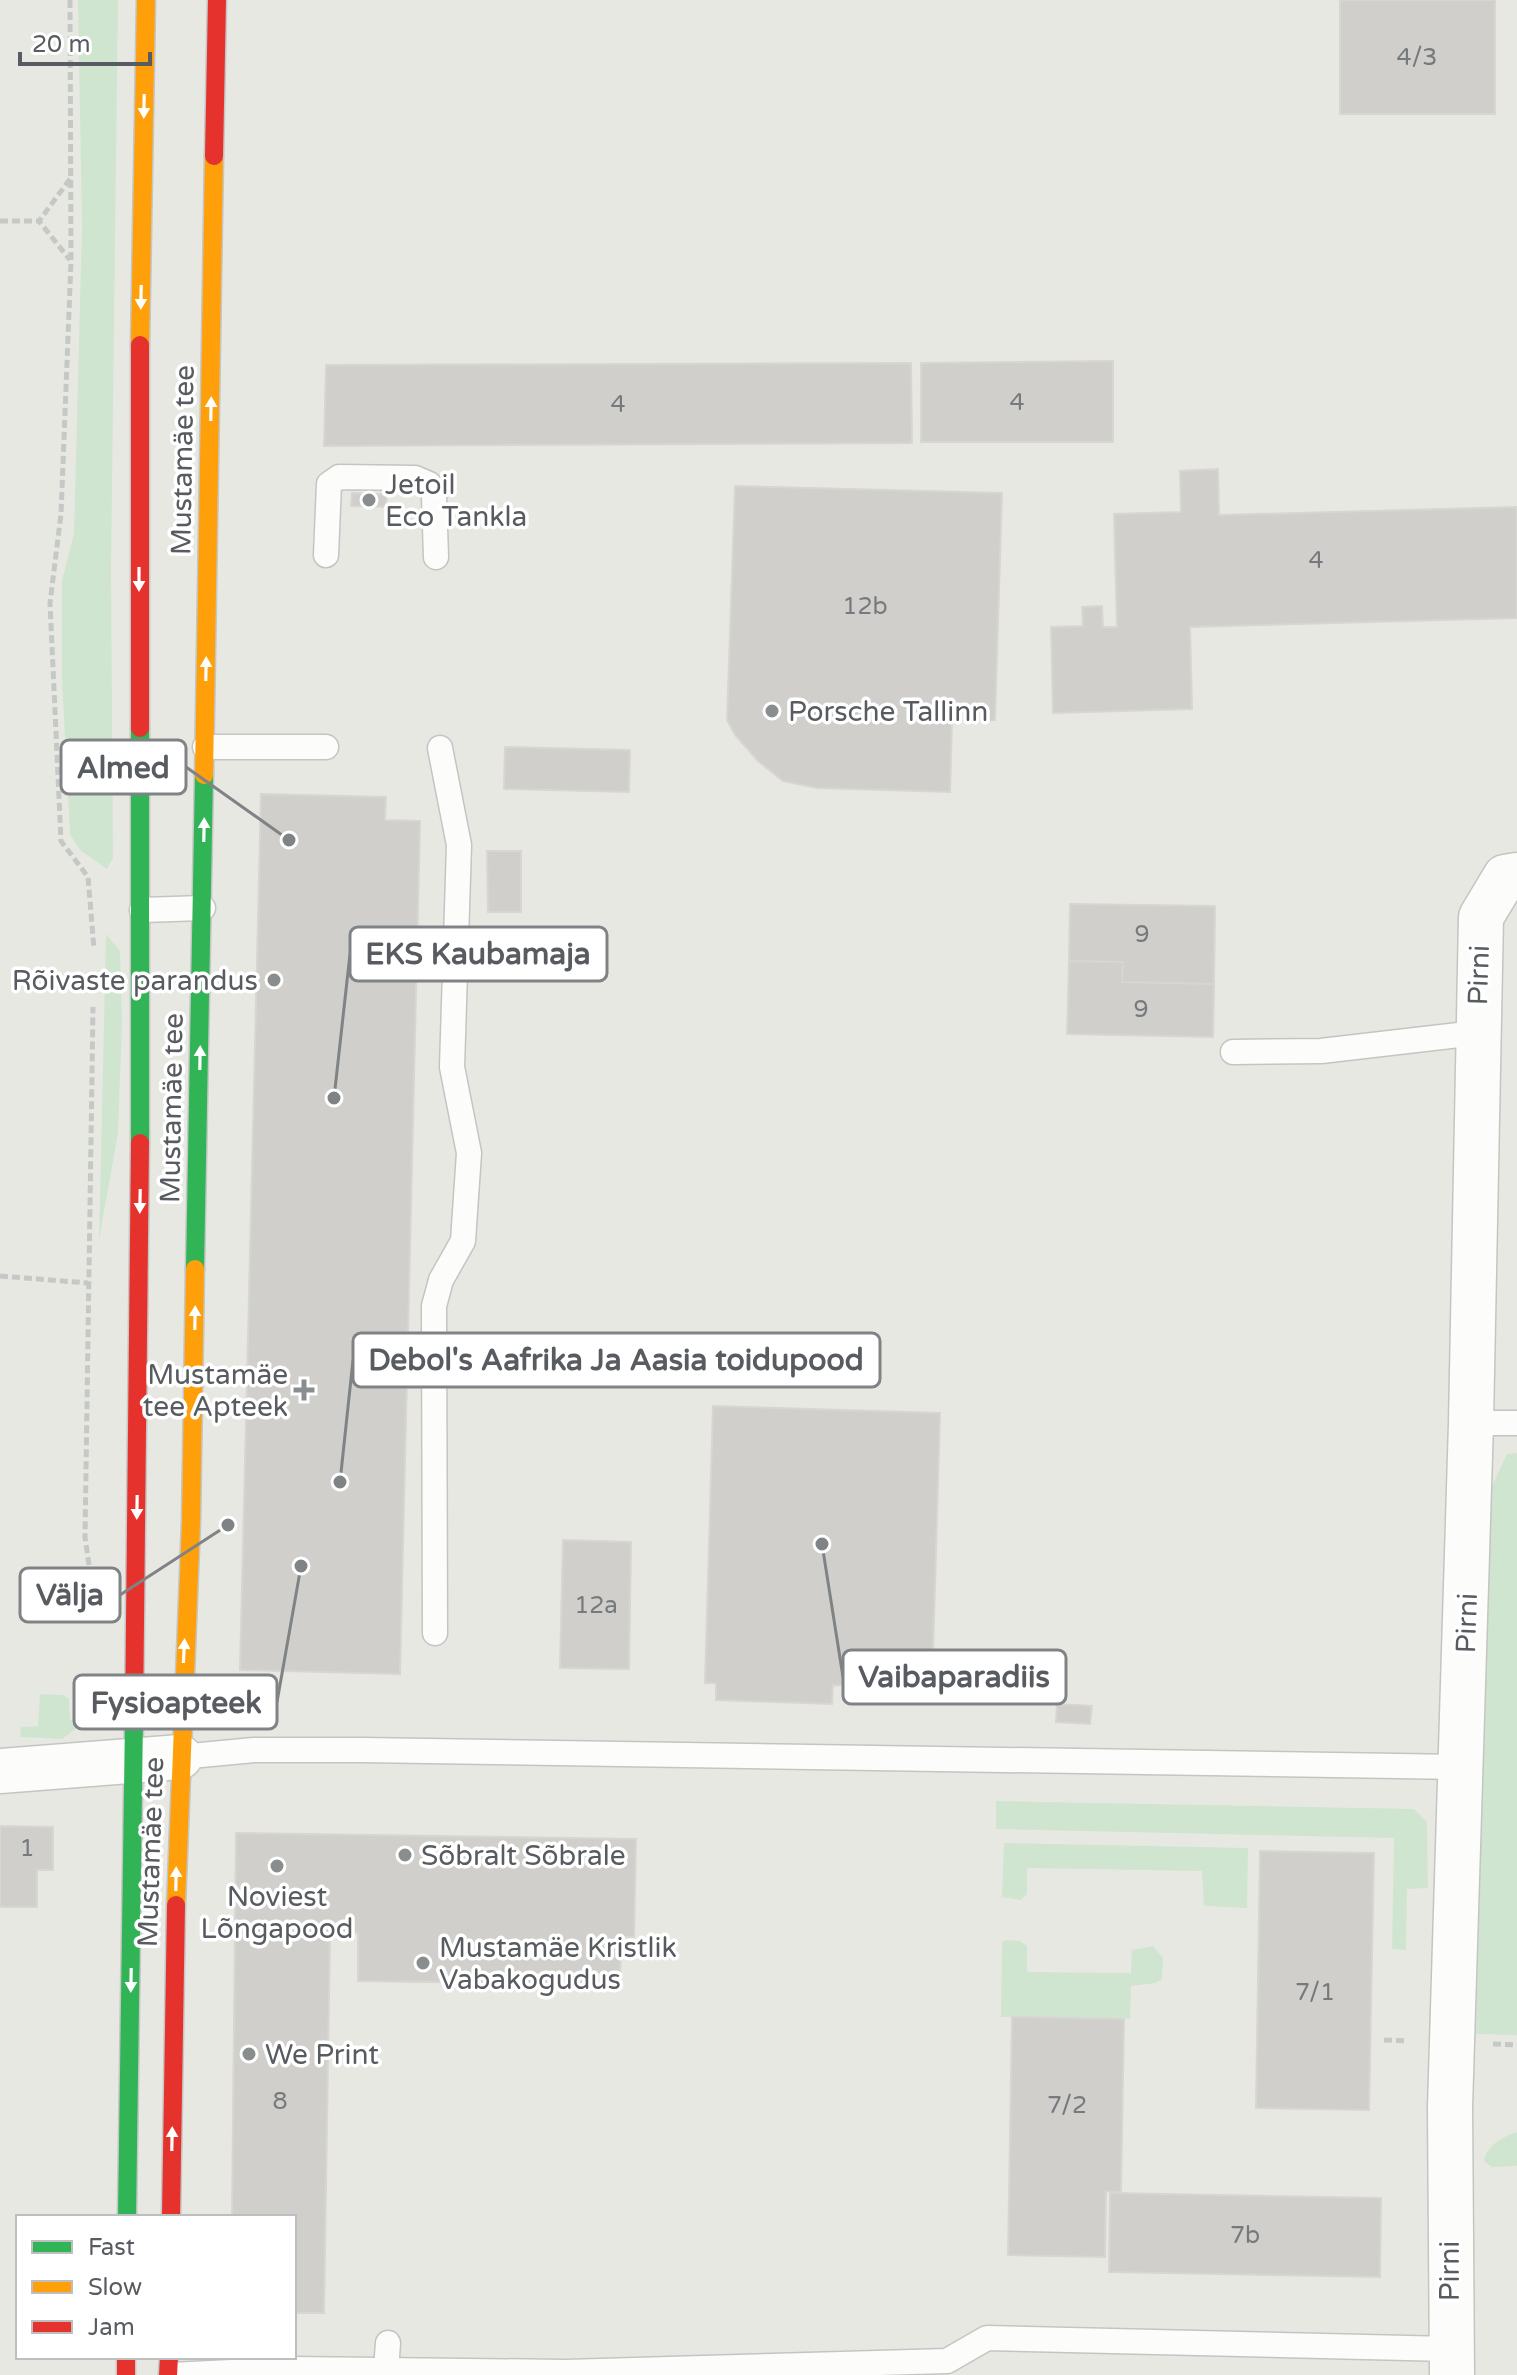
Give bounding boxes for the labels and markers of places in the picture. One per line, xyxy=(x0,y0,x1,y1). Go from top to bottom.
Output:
place label: Jetoil Eco Tankla xyxy=(385,468,527,534)
marker: Jetoil Eco Tankla xyxy=(360,491,378,509)
place label: Porsche Tallinn xyxy=(788,695,988,729)
marker: Porsche Tallinn xyxy=(763,702,781,720)
callout: Almed xyxy=(61,740,186,794)
callout: EKS Kaubamaja xyxy=(350,927,607,981)
place label: Rõivaste parandus xyxy=(12,964,258,998)
marker: Rõivaste parandus xyxy=(265,971,283,989)
callout: Debol's Aafrika Ja Aasia toidupood xyxy=(353,1333,880,1387)
place label: Mustamäe tee Apteek xyxy=(143,1358,288,1424)
marker: Mustamäe tee Apteek xyxy=(295,1381,313,1399)
callout: Välja xyxy=(20,1568,120,1622)
callout: Vaibaparadiis xyxy=(843,1650,1066,1704)
callout: Fysioapteek xyxy=(74,1675,277,1729)
place label: Sõbralt Sõbrale xyxy=(421,1839,626,1873)
marker: Sõbralt Sõbrale xyxy=(396,1846,414,1864)
marker: Noviest Lõngapood xyxy=(268,1857,286,1875)
place label: Noviest Lõngapood xyxy=(201,1880,354,1946)
place label: Mustamäe Kristlik Vabakogudus xyxy=(439,1931,677,1997)
marker: Mustamäe Kristlik Vabakogudus xyxy=(414,1954,432,1972)
place label: We Print xyxy=(265,2038,379,2072)
marker: We Print xyxy=(240,2045,258,2063)

